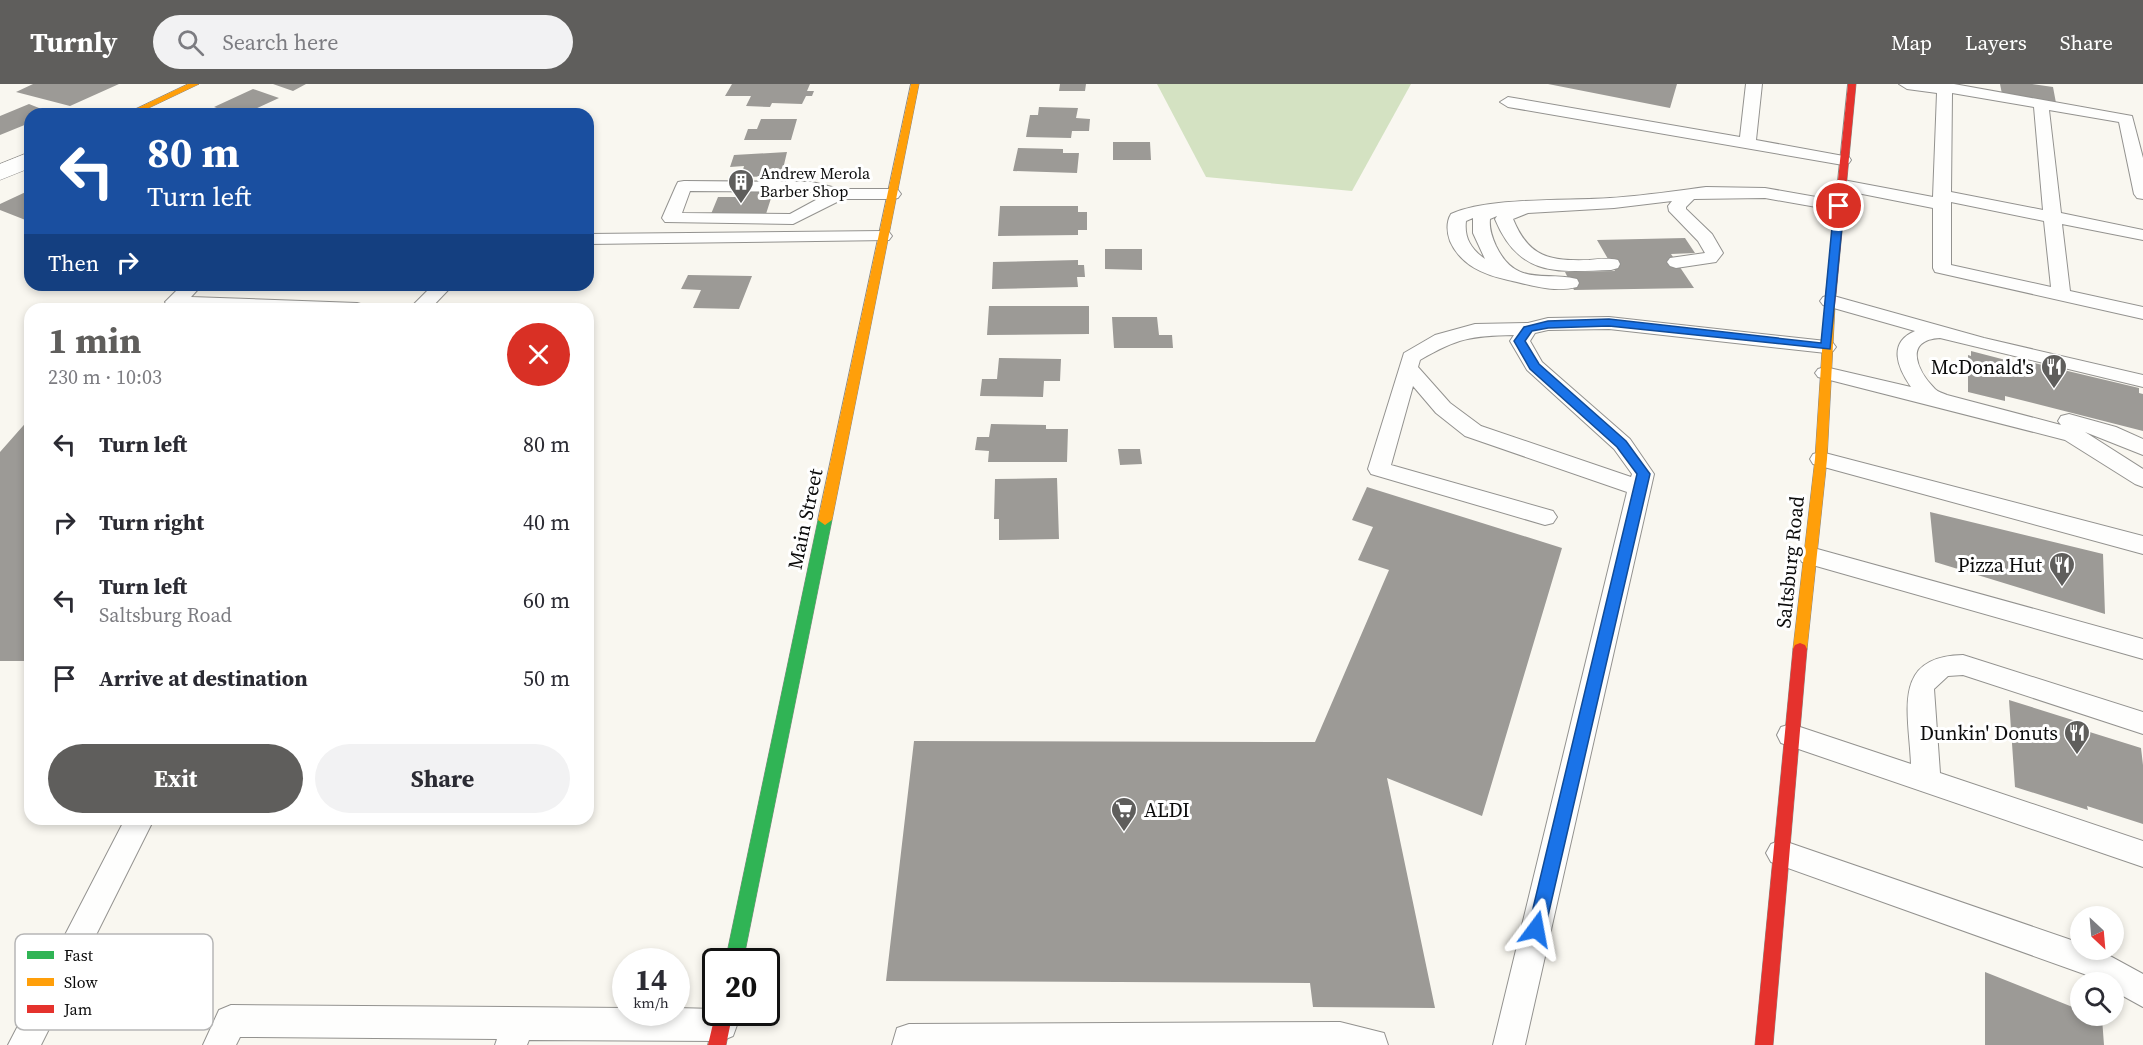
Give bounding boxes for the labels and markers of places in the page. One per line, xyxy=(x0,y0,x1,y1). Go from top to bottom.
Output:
place label: Andrew Merola Barber Shop xyxy=(760,162,871,202)
building icon: Andrew Merola Barber Shop xyxy=(726,167,756,205)
pin xyxy=(1813,180,1864,231)
restaurant icon: McDonald's xyxy=(2039,352,2069,390)
place label: McDonald's xyxy=(1931,353,2034,381)
restaurant icon: Pizza Hut xyxy=(2047,550,2077,588)
place label: Pizza Hut xyxy=(1957,551,2042,579)
restaurant icon: Dunkin' Donuts xyxy=(2062,718,2092,756)
place label: Dunkin' Donuts xyxy=(1920,719,2058,747)
supermarket icon: ALDI xyxy=(1109,795,1139,833)
place label: ALDI xyxy=(1144,796,1190,824)

